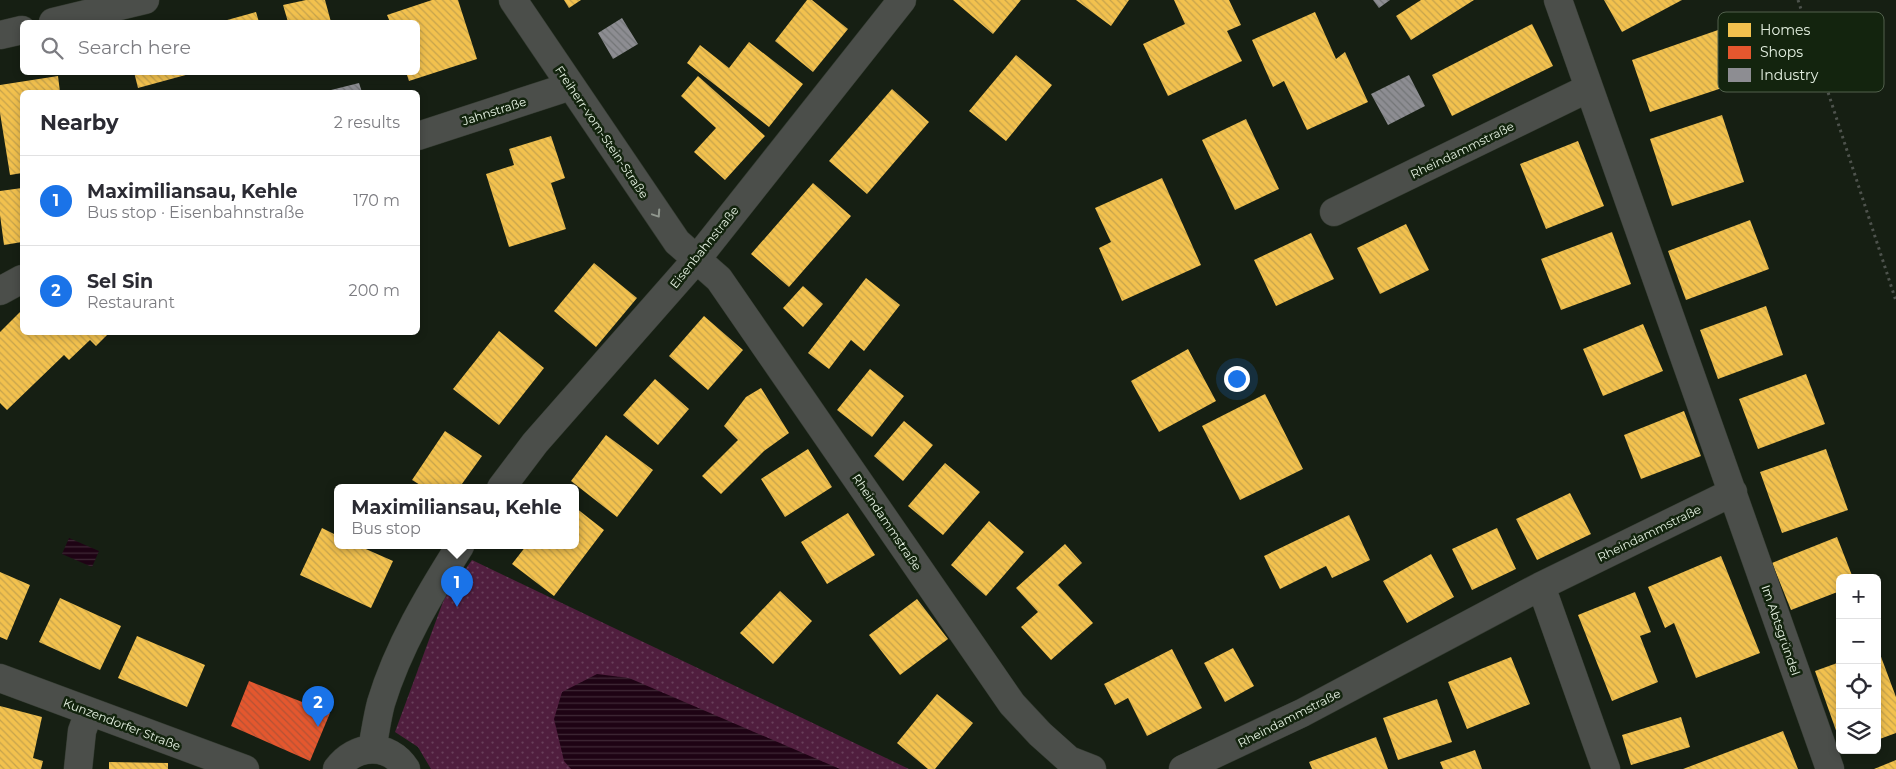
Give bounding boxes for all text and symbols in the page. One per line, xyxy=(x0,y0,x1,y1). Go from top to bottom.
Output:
legend xyxy=(1718,12,1884,92)
search box xyxy=(20,20,420,75)
text: Homes xyxy=(1760,21,1810,39)
icon: search xyxy=(38,34,66,62)
text: Search here xyxy=(78,36,191,59)
text: Shops xyxy=(1760,43,1803,61)
street label: Freiherr-vom-Stein-Straße xyxy=(552,63,652,201)
text: Industry xyxy=(1760,66,1819,84)
street label: Jahnstraße xyxy=(459,94,528,129)
text: Nearby xyxy=(40,110,119,135)
text: 2 results xyxy=(334,113,400,132)
street label: Rheindammstraße xyxy=(1408,118,1516,182)
text: Maximiliansau, Kehle xyxy=(87,180,298,203)
text: 1 xyxy=(53,191,59,210)
text: 170 m xyxy=(353,191,400,210)
text: Bus stop · Eisenbahnstraße xyxy=(87,203,304,222)
street label: Eisenbahnstraße xyxy=(666,203,742,291)
one-way arrow xyxy=(651,208,660,217)
text: Sel Sin xyxy=(87,270,153,293)
text: 2 xyxy=(51,281,61,300)
text: 200 m xyxy=(349,281,400,300)
text: Restaurant xyxy=(87,293,175,312)
your location xyxy=(1224,366,1250,392)
street label: Rheindammstraße xyxy=(849,471,925,573)
popup xyxy=(334,484,579,549)
text: Maximiliansau, Kehle xyxy=(351,496,562,519)
street label: Rheindammstraße xyxy=(1595,501,1703,565)
text: Bus stop xyxy=(351,519,421,538)
pin: 1 xyxy=(441,566,473,607)
map controls xyxy=(1836,574,1881,754)
button: + xyxy=(1836,574,1881,619)
street label: Im Abtsgründel xyxy=(1758,583,1804,677)
button: − xyxy=(1836,619,1881,664)
button: locate xyxy=(1836,664,1881,709)
pin: 2 xyxy=(302,686,334,727)
street label: Rheindammstraße xyxy=(1235,686,1343,750)
street label: Kunzendorfer Straße xyxy=(61,695,183,753)
button: layers xyxy=(1836,709,1881,754)

